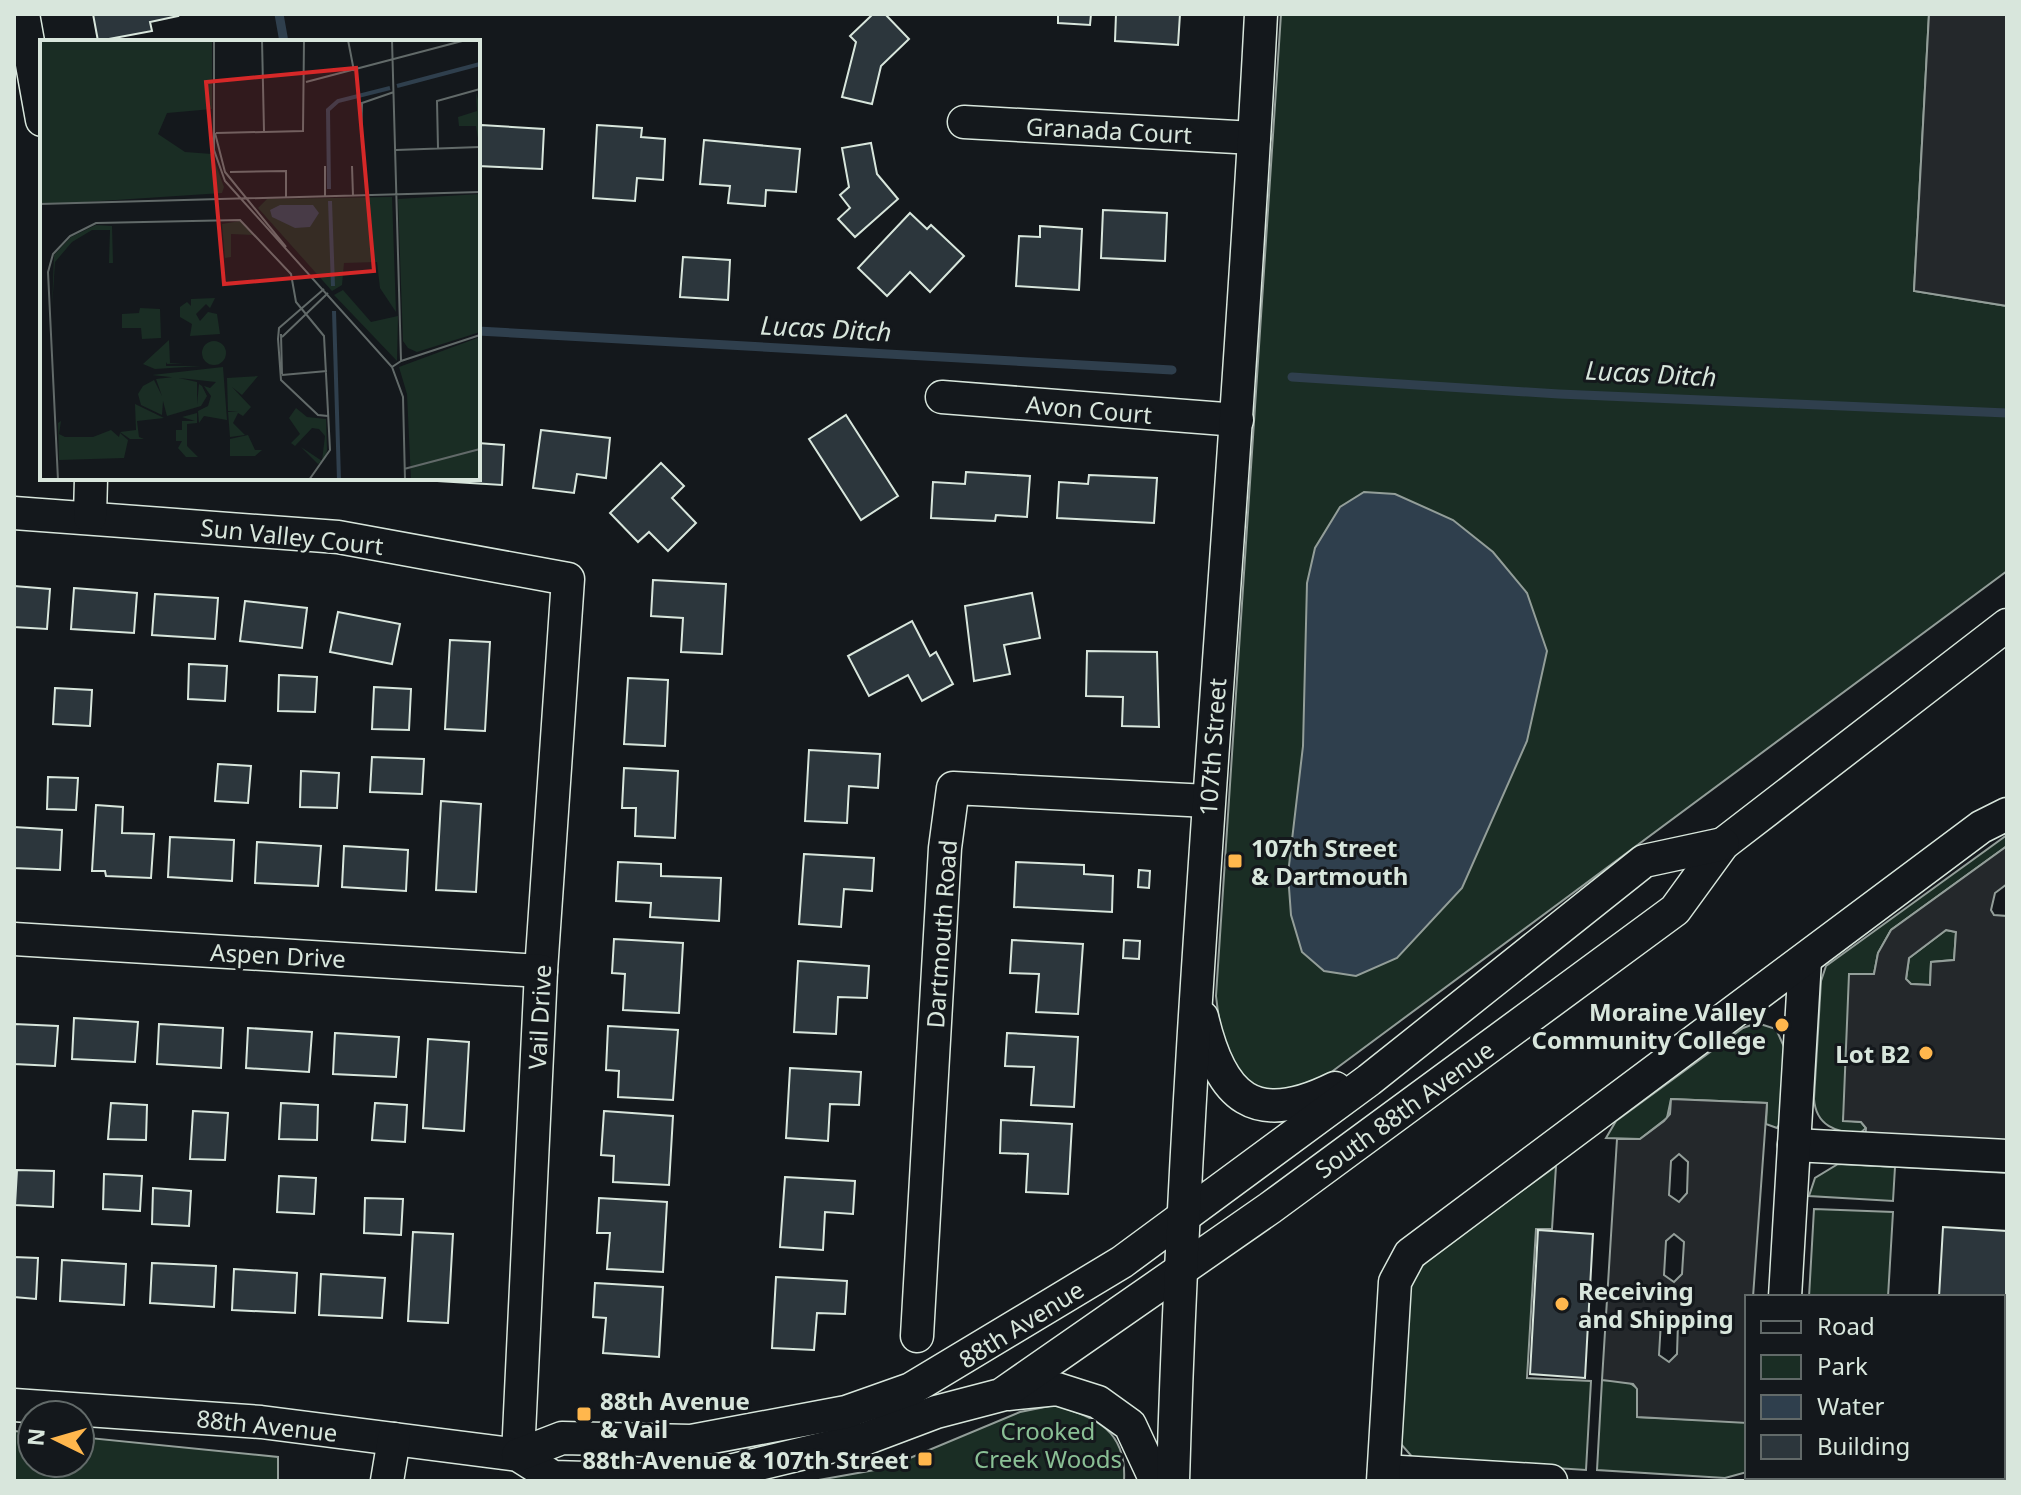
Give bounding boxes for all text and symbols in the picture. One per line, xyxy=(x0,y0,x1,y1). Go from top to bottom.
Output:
inset map xyxy=(40,40,480,480)
street label: Granada Court xyxy=(1025,109,1193,151)
water label: Lucas Ditch xyxy=(759,307,893,349)
water label: Lucas Ditch xyxy=(1584,352,1718,394)
street label: Avon Court xyxy=(1025,387,1154,431)
street label: Sun Valley Court xyxy=(199,510,385,562)
street label: 107th Street xyxy=(1191,677,1233,817)
place label: 107th Street & Dartmouth xyxy=(1251,831,1408,892)
street label: Dartmouth Road xyxy=(918,839,964,1029)
marker: 107th Street & Dartmouth xyxy=(1226,852,1244,870)
street label: Aspen Drive xyxy=(209,935,347,975)
street label: Vail Drive xyxy=(520,964,558,1070)
place label: Moraine Valley Community College xyxy=(1532,995,1766,1056)
marker: Moraine Valley Community College xyxy=(1773,1016,1791,1034)
street label: South 88th Avenue xyxy=(1308,1033,1500,1185)
place label: Lot B2 xyxy=(1835,1037,1910,1070)
marker: Lot B2 xyxy=(1917,1044,1935,1062)
street label: 88th Avenue xyxy=(952,1273,1090,1375)
place label: Receiving and Shipping xyxy=(1578,1274,1734,1335)
marker: Receiving and Shipping xyxy=(1553,1295,1571,1313)
legend xyxy=(1745,1295,2005,1479)
text: Road xyxy=(1817,1309,1875,1342)
text: Park xyxy=(1817,1349,1868,1382)
place label: 88th Avenue & Vail xyxy=(600,1384,750,1445)
text: Water xyxy=(1817,1389,1885,1422)
north arrow xyxy=(16,1399,96,1479)
street label: 88th Avenue xyxy=(195,1401,339,1449)
marker: 88th Avenue & Vail xyxy=(575,1405,593,1423)
park label: Crooked Creek Woods xyxy=(974,1414,1122,1475)
text: N xyxy=(19,1427,51,1447)
text: Building xyxy=(1817,1429,1910,1462)
place label: 88th Avenue & 107th Street xyxy=(582,1443,909,1476)
marker: 88th Avenue & 107th Street xyxy=(916,1450,934,1468)

